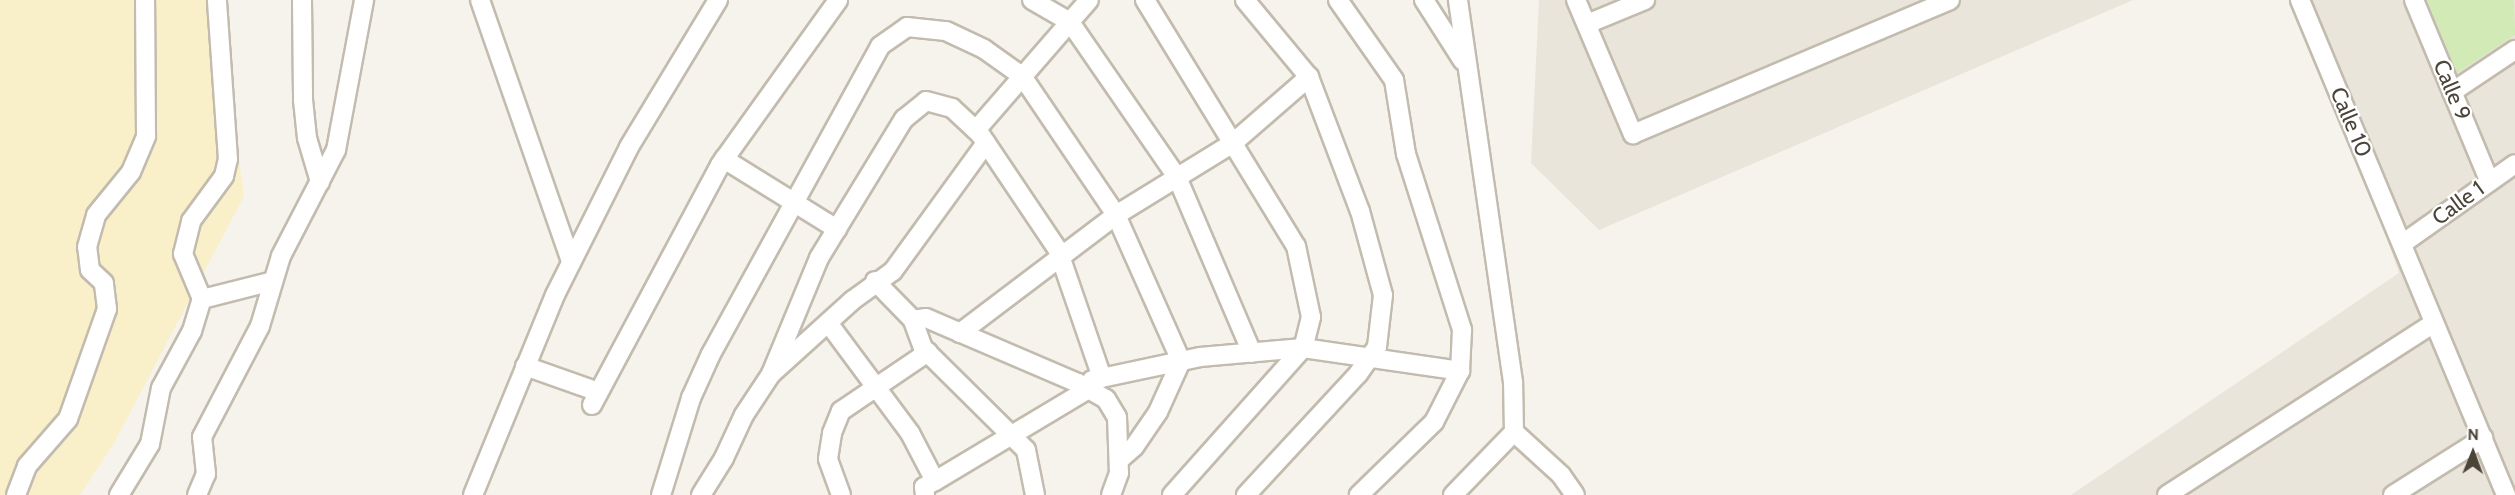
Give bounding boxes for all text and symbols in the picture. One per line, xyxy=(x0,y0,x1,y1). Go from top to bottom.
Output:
street label: Calle 9 xyxy=(2428,56,2476,124)
street label: Calle 10 xyxy=(2325,83,2377,161)
street label: Calle 1 xyxy=(2427,175,2489,231)
north arrow xyxy=(2443,423,2503,483)
text: N xyxy=(2468,425,2479,444)

